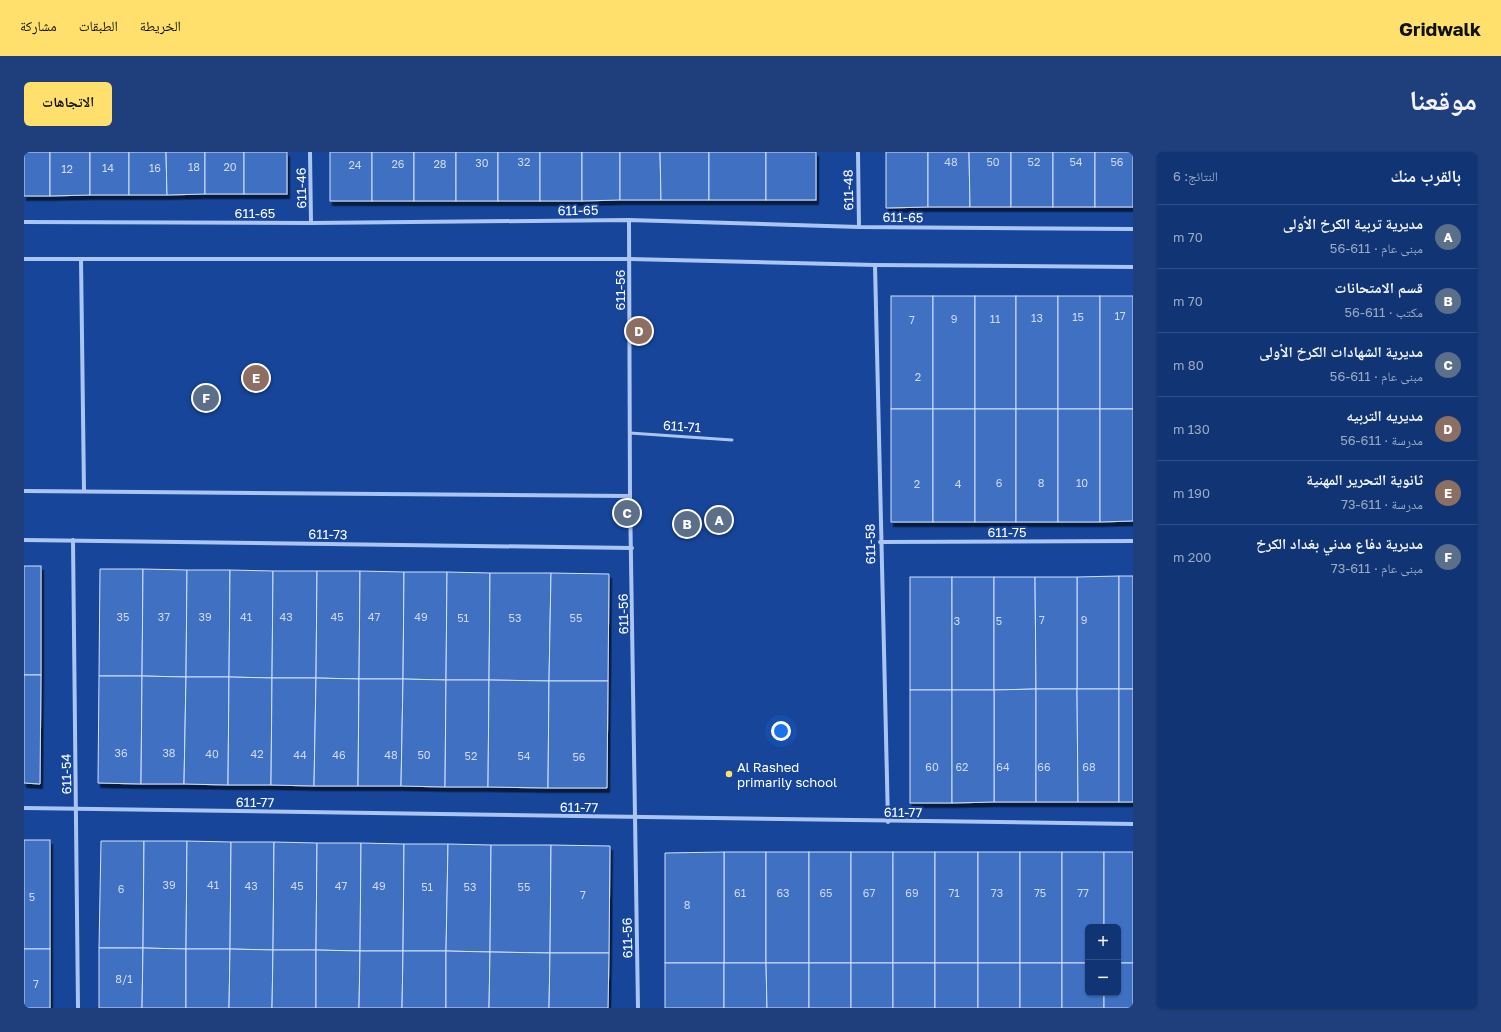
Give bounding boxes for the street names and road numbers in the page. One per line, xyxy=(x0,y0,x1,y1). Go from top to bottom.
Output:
street label: 611-46 xyxy=(293,167,309,209)
street label: 611-48 xyxy=(840,169,856,211)
street label: 611-65 xyxy=(557,202,599,218)
street label: 611-65 xyxy=(235,205,275,221)
street label: 611-65 xyxy=(882,209,924,225)
street label: 611-56 xyxy=(612,269,628,310)
street label: 611-71 xyxy=(663,417,701,435)
street label: 611-58 xyxy=(862,523,878,565)
street label: 611-75 xyxy=(987,524,1027,540)
street label: 611-73 xyxy=(308,526,348,542)
street label: 611-56 xyxy=(615,593,631,635)
street label: 611-54 xyxy=(58,753,74,795)
street label: 611-77 xyxy=(236,794,274,810)
street label: 611-77 xyxy=(560,799,598,815)
street label: 611-77 xyxy=(884,804,922,820)
street label: 611-56 xyxy=(619,917,635,959)

